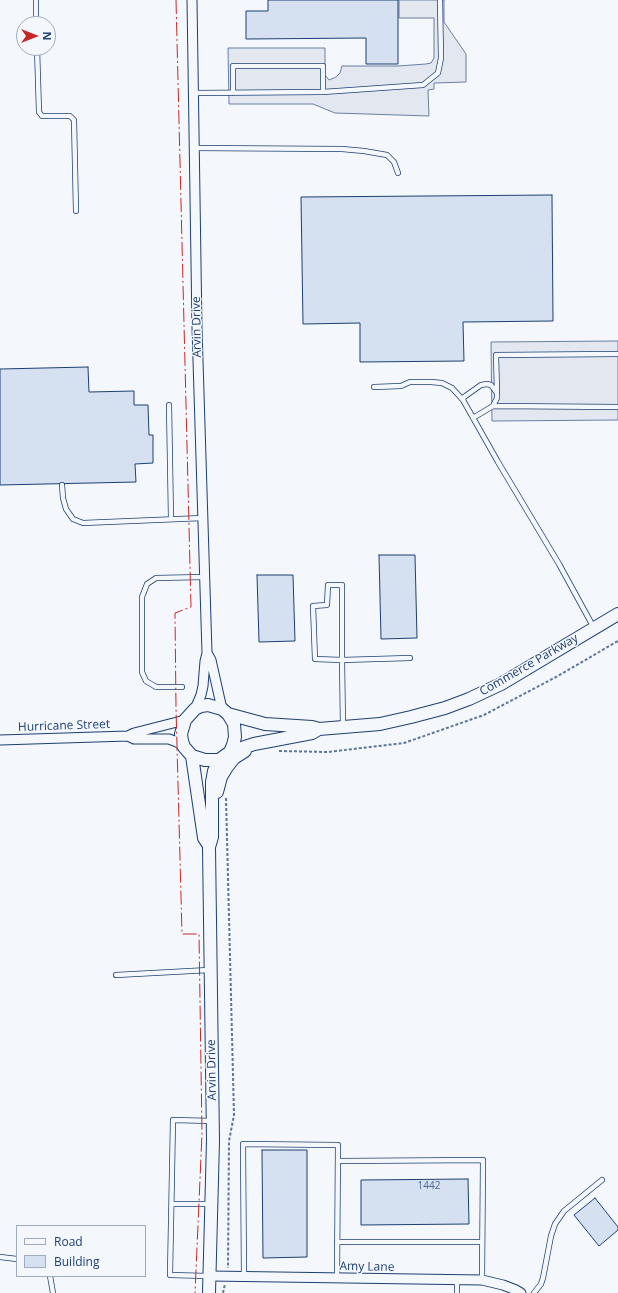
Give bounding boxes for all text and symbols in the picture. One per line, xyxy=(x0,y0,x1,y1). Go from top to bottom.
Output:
north arrow xyxy=(16,16,56,56)
text: N xyxy=(40,32,55,40)
street label: Arvin Drive xyxy=(189,296,205,358)
street label: Commerce Parkway xyxy=(477,631,581,699)
street label: Hurricane Street xyxy=(18,717,110,735)
street label: Arvin Drive xyxy=(204,1039,220,1101)
house number: 1442 xyxy=(418,1180,440,1192)
legend xyxy=(16,1225,146,1277)
text: Road xyxy=(54,1233,83,1250)
text: Building xyxy=(54,1253,99,1270)
street label: Amy Lane xyxy=(339,1259,395,1275)

